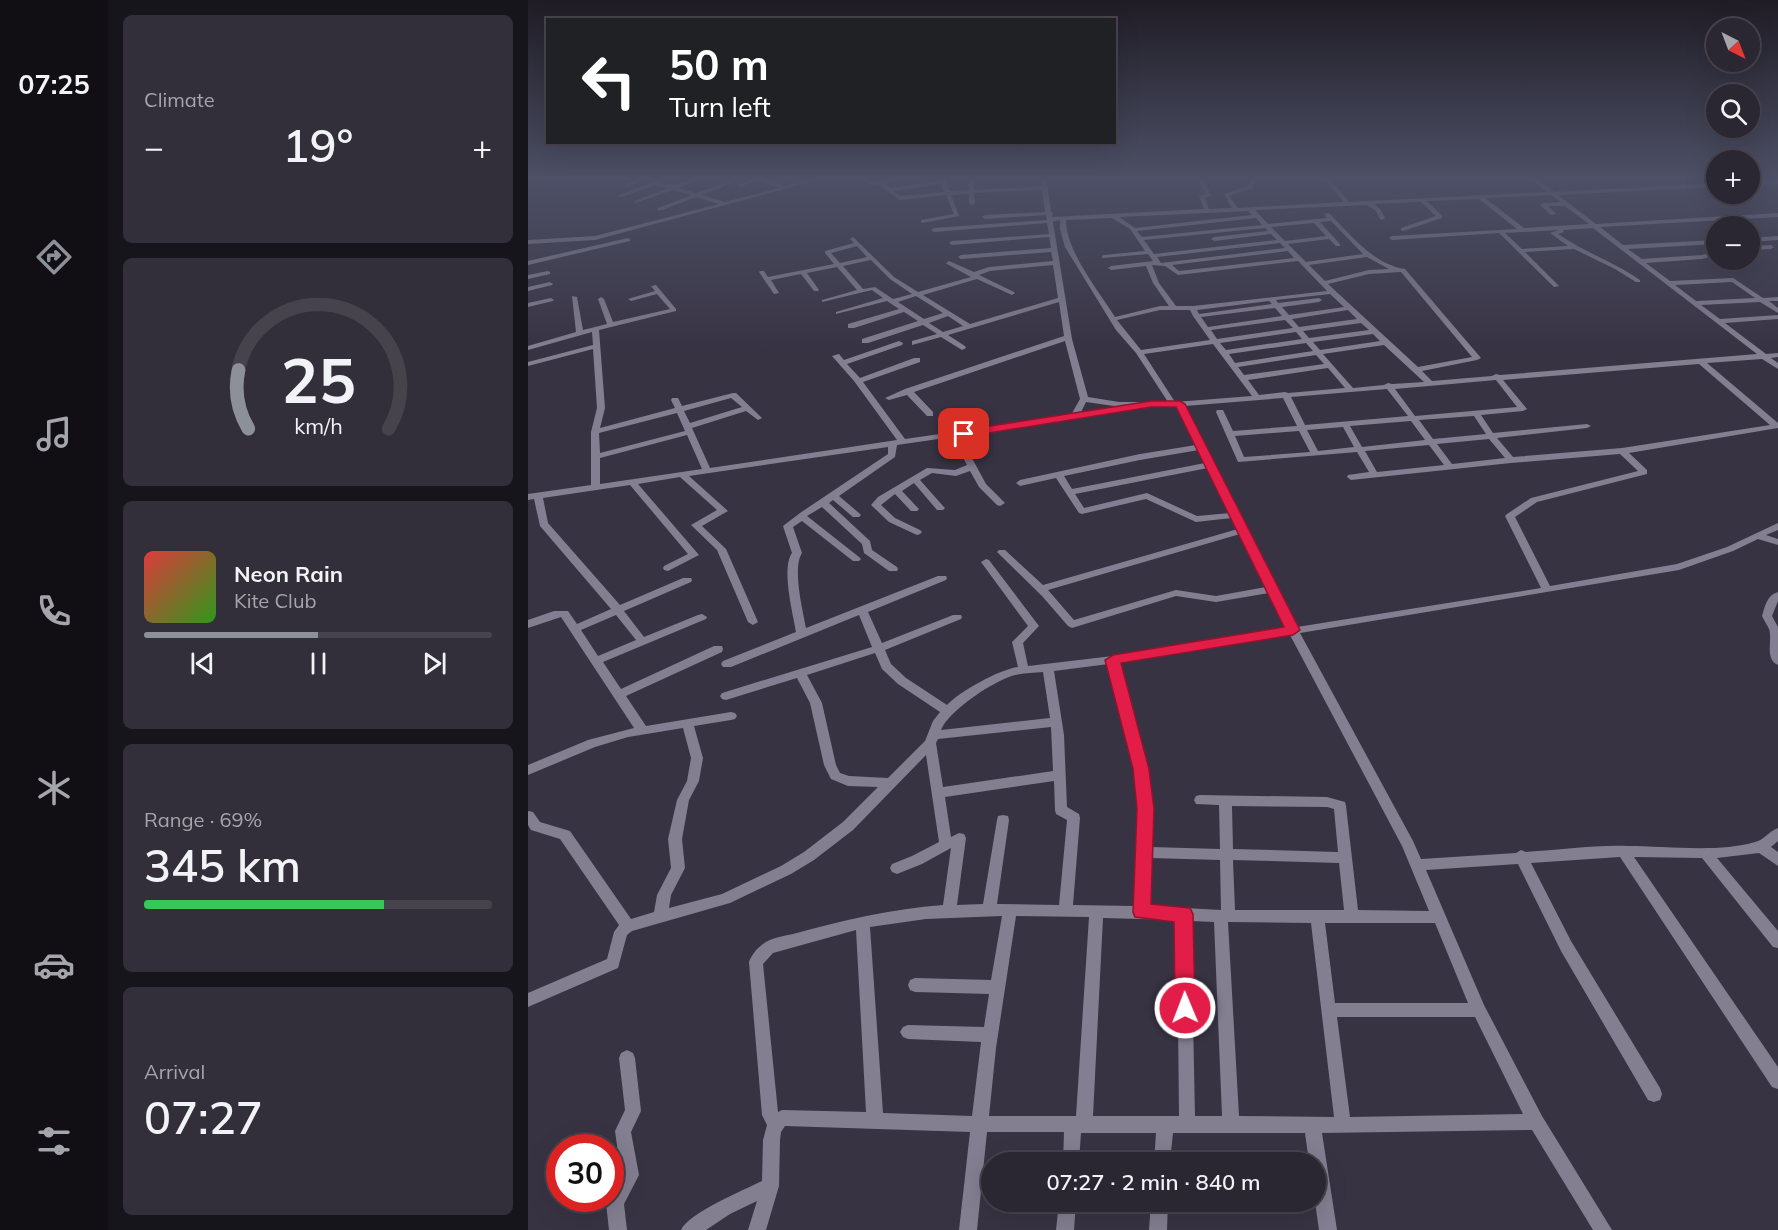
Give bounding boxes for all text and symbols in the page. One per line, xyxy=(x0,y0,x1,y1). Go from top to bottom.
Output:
north arrow xyxy=(1706,18,1760,72)
map controls xyxy=(1706,18,1760,270)
text: 50 m xyxy=(669,38,769,91)
icon: left xyxy=(570,42,648,120)
text: 07:25 xyxy=(18,67,90,101)
button: search xyxy=(1706,84,1760,138)
text: Climate xyxy=(144,87,215,112)
text: Turn left xyxy=(669,90,771,124)
text: 19° xyxy=(283,117,353,173)
text: − xyxy=(144,126,164,167)
text: + xyxy=(472,126,492,167)
button: + xyxy=(1706,150,1760,204)
button: − xyxy=(1706,216,1760,270)
icon: directions xyxy=(33,236,75,278)
text: 25 xyxy=(281,340,355,419)
pin xyxy=(938,408,989,459)
text: km/h xyxy=(294,412,342,439)
icon: music xyxy=(33,413,75,455)
icon: arrive xyxy=(947,417,980,450)
text: Neon Rain xyxy=(234,560,343,588)
text: Kite Club xyxy=(234,588,316,613)
icon: phone xyxy=(33,590,75,632)
icon: previous xyxy=(186,647,219,680)
icon: pause xyxy=(302,647,335,680)
icon: next xyxy=(418,647,451,680)
icon: climate xyxy=(33,767,75,809)
text: Range · 69% xyxy=(144,807,262,832)
text: 345 km xyxy=(144,837,301,893)
icon: car xyxy=(33,944,75,986)
position arrow xyxy=(1153,976,1217,1040)
text: Arrival xyxy=(144,1059,205,1084)
text: 07:27 xyxy=(144,1089,263,1145)
icon: filters xyxy=(33,1120,75,1162)
speed limit sign: 30 xyxy=(546,1134,624,1212)
text: 07:27 · 2 min · 840 m xyxy=(1046,1168,1261,1196)

